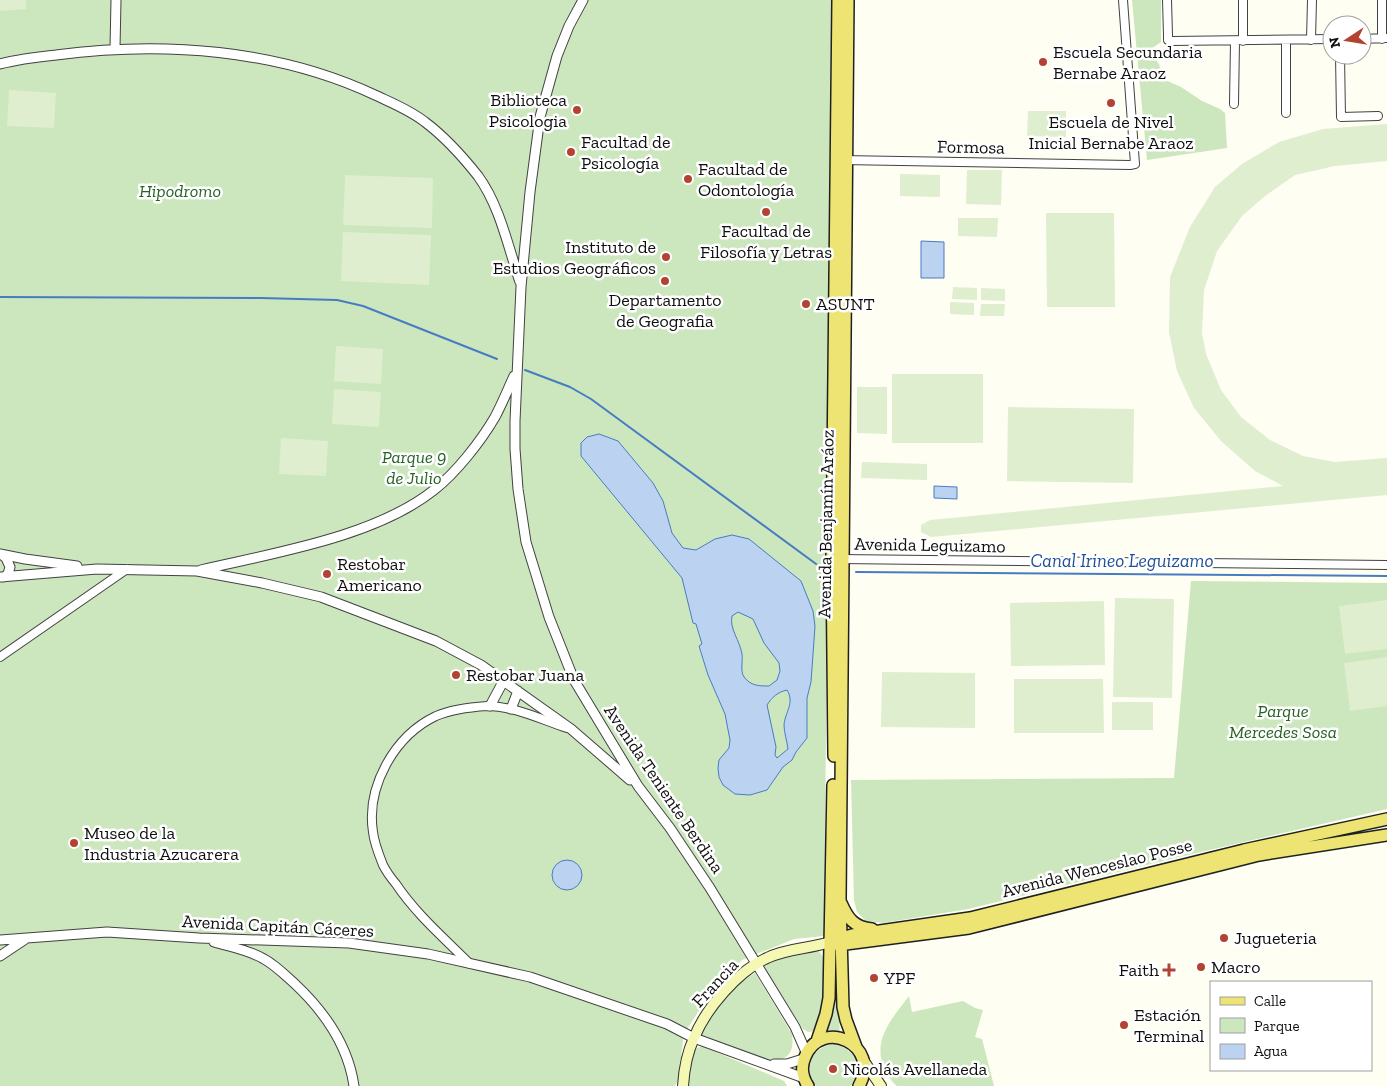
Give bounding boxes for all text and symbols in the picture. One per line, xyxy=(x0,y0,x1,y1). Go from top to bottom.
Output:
north arrow xyxy=(1322,15,1372,65)
text: N xyxy=(1325,35,1344,50)
place label: Escuela Secundaria Bernabe Araoz xyxy=(1053,41,1203,84)
marker: Escuela Secundaria Bernabe Araoz xyxy=(1037,56,1049,68)
place label: Biblioteca Psicologia xyxy=(489,89,567,132)
marker: Escuela de Nivel Inicial Bernabe Araoz xyxy=(1105,97,1117,109)
marker: Biblioteca Psicologia xyxy=(571,104,583,116)
place label: Escuela de Nivel Inicial Bernabe Araoz xyxy=(1028,111,1194,154)
place label: Facultad de Psicología xyxy=(581,131,670,174)
street label: Formosa xyxy=(937,135,1005,159)
marker: Facultad de Psicología xyxy=(565,146,577,158)
place label: Facultad de Odontología xyxy=(698,158,794,201)
marker: Facultad de Odontología xyxy=(682,173,694,185)
park label: Hipodromo xyxy=(139,180,221,202)
marker: Facultad de Filosofía y Letras xyxy=(760,206,772,218)
place label: Facultad de Filosofía y Letras xyxy=(700,220,832,263)
place label: Instituto de Estudios Geográficos xyxy=(493,236,656,279)
marker: Instituto de Estudios Geográficos xyxy=(660,251,672,263)
marker: Departamento de Geografia xyxy=(659,275,671,287)
place label: Departamento de Geografia xyxy=(609,289,721,332)
place label: ASUNT xyxy=(816,293,875,315)
marker: ASUNT xyxy=(800,298,812,310)
street label: Avenida Benjamín Aráoz xyxy=(813,429,839,619)
park label: Parque 9 de Julio xyxy=(382,446,446,489)
street label: Avenida Leguizamo xyxy=(854,533,1006,557)
water label: Canal Irineo Leguizamo xyxy=(1030,549,1214,572)
place label: Restobar Americano xyxy=(337,553,422,596)
marker: Restobar Americano xyxy=(321,568,333,580)
place label: Restobar Juana xyxy=(466,664,584,686)
marker: Restobar Juana xyxy=(450,669,462,681)
park label: Parque Mercedes Sosa xyxy=(1229,700,1337,743)
street label: Avenida Teniente Berdina xyxy=(599,701,729,878)
place label: Museo de la Industria Azucarera xyxy=(84,822,239,865)
street label: Avenida Wenceslao Posse xyxy=(1000,834,1194,902)
marker: Museo de la Industria Azucarera xyxy=(68,837,80,849)
street label: Avenida Capitán Cáceres xyxy=(181,910,375,942)
place label: Jugueteria xyxy=(1234,927,1317,949)
marker: Jugueteria xyxy=(1218,932,1230,944)
street label: Francia xyxy=(687,954,743,1012)
place label: Macro xyxy=(1211,956,1261,978)
place label: Faith xyxy=(1119,959,1159,981)
marker: Macro xyxy=(1195,961,1207,973)
marker: Faith xyxy=(1163,964,1175,976)
place label: YPF xyxy=(883,967,915,989)
marker: YPF xyxy=(868,972,880,984)
legend xyxy=(1210,981,1372,1071)
text: Calle xyxy=(1254,992,1286,1010)
place label: Estación Terminal xyxy=(1134,1004,1205,1047)
text: Parque xyxy=(1254,1017,1300,1035)
marker: Estación Terminal xyxy=(1118,1019,1130,1031)
text: Agua xyxy=(1254,1042,1287,1060)
place label: Nicolás Avellaneda xyxy=(843,1058,988,1080)
marker: Nicolás Avellaneda xyxy=(827,1063,839,1075)

